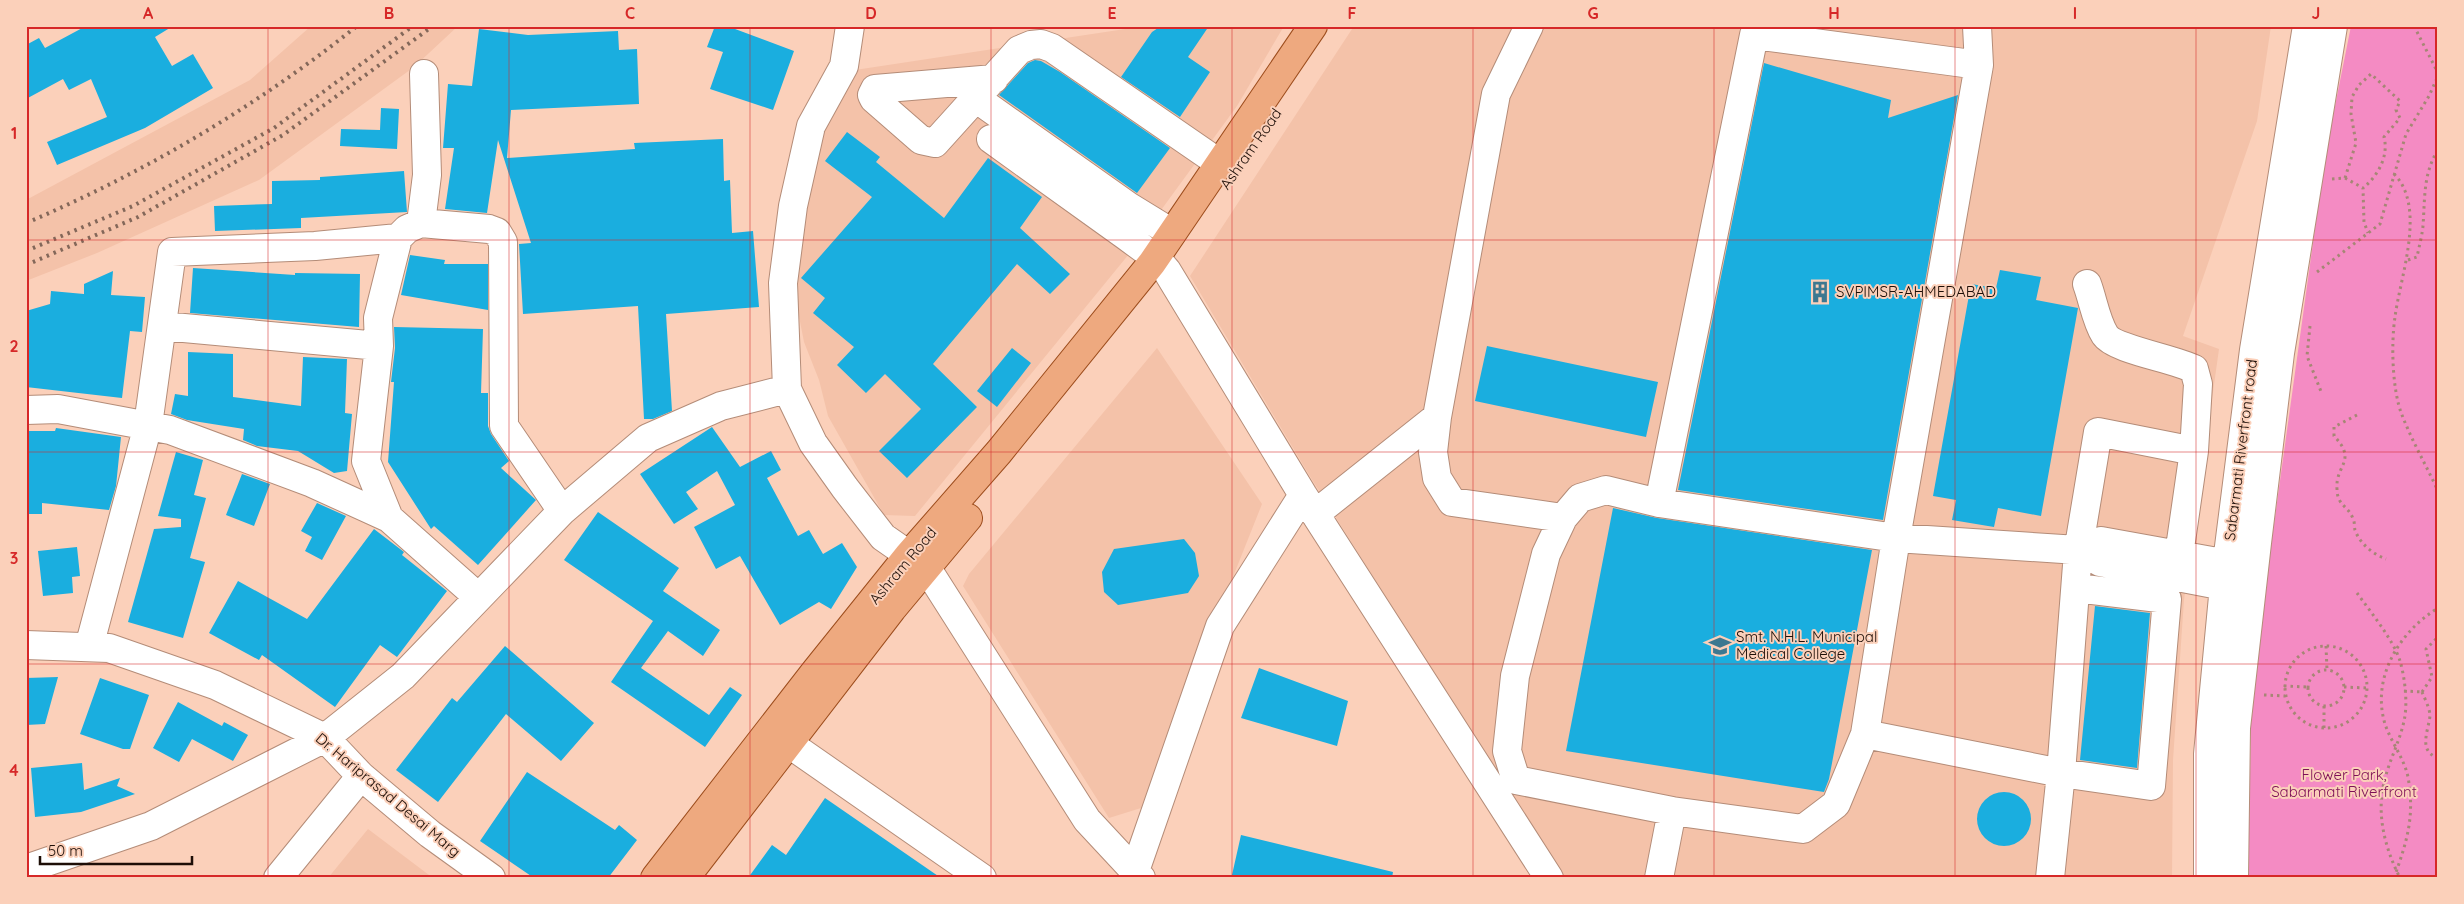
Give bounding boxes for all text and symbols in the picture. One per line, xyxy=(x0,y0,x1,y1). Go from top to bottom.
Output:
text: A xyxy=(143,3,154,23)
text: B xyxy=(384,3,394,23)
text: C xyxy=(625,3,635,23)
text: D xyxy=(865,3,877,23)
text: E xyxy=(1107,3,1117,23)
text: F xyxy=(1348,3,1357,23)
text: G xyxy=(1587,3,1599,23)
text: H xyxy=(1828,3,1840,23)
text: I xyxy=(2073,3,2077,23)
text: J xyxy=(2312,3,2320,23)
street label: Ashram Road xyxy=(1216,104,1286,193)
text: 1 xyxy=(11,123,17,143)
building icon: SVPIMSR-AHMEDABAD xyxy=(1807,279,1833,305)
place label: SVPIMSR-AHMEDABAD xyxy=(1836,282,1996,301)
text: 2 xyxy=(9,336,19,356)
street label: Sabarmati Riverfront road xyxy=(2220,358,2261,542)
street label: Ashram Road xyxy=(865,523,940,608)
text: 3 xyxy=(10,548,18,568)
place label: Smt. N.H.L. Municipal Medical College xyxy=(1736,627,1877,663)
school or university icon: Smt. N.H.L. Municipal Medical College xyxy=(1707,633,1733,659)
street label: Dr. Hariprasad Desai Marg xyxy=(312,728,465,861)
text: 4 xyxy=(9,760,19,780)
park label: Flower Park, Sabarmati Riverfront xyxy=(2271,765,2417,801)
scale bar xyxy=(40,834,192,866)
text: 50 m xyxy=(48,841,83,860)

